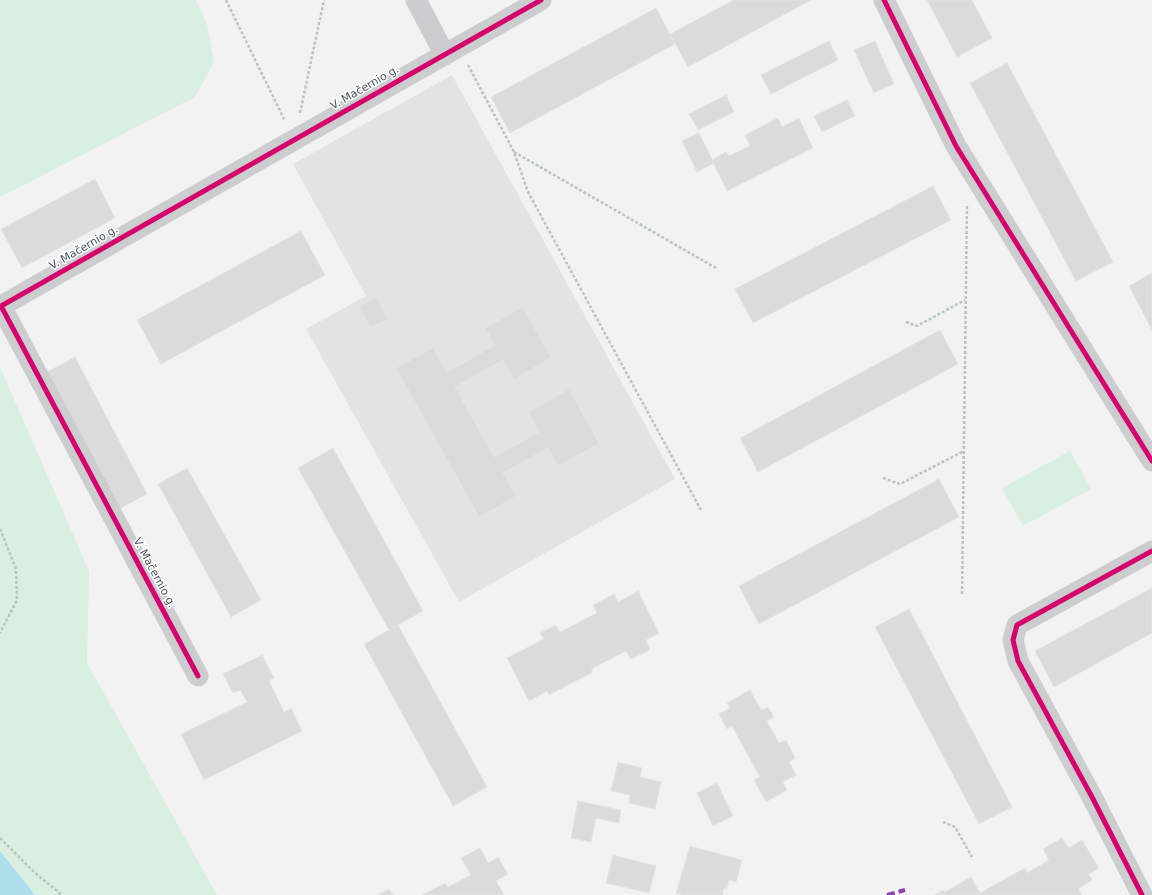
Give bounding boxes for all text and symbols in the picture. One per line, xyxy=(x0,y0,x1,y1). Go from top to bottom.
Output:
street label: V. Mačernio g. xyxy=(328,63,402,113)
street label: V. Mačernio g. xyxy=(47,223,121,273)
street label: V. Mačernio g. xyxy=(130,536,178,610)

